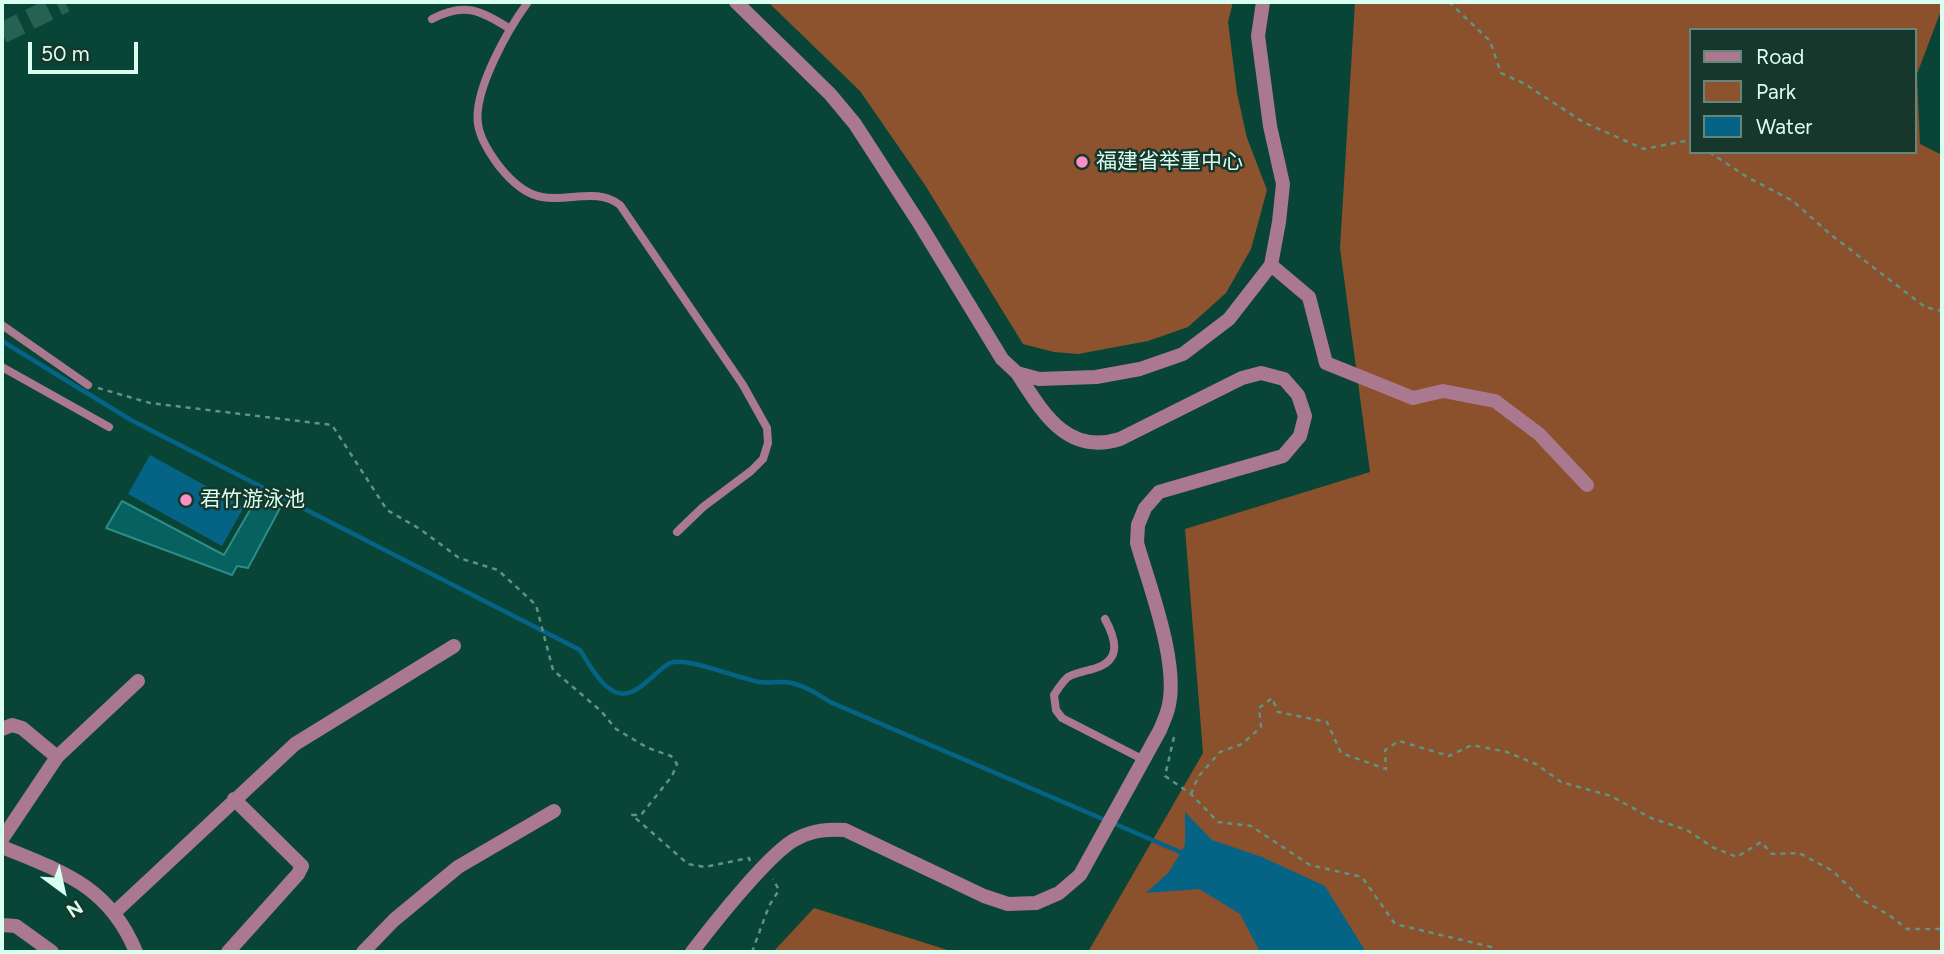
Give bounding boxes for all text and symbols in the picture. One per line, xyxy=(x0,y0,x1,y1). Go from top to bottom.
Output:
scale bar xyxy=(32,28,142,72)
legend xyxy=(1688,28,1916,154)
text: 50 m xyxy=(41,41,90,66)
text: Road xyxy=(1756,44,1804,69)
text: Park xyxy=(1756,79,1796,104)
text: Water xyxy=(1756,114,1812,139)
place label: 福建省举重中心 xyxy=(1096,149,1243,175)
marker: 福建省举重中心 xyxy=(1074,154,1090,170)
place label: 君竹游泳池 xyxy=(200,487,305,513)
marker: 君竹游泳池 xyxy=(178,492,194,508)
north arrow xyxy=(28,856,98,926)
text: N xyxy=(62,895,87,923)

